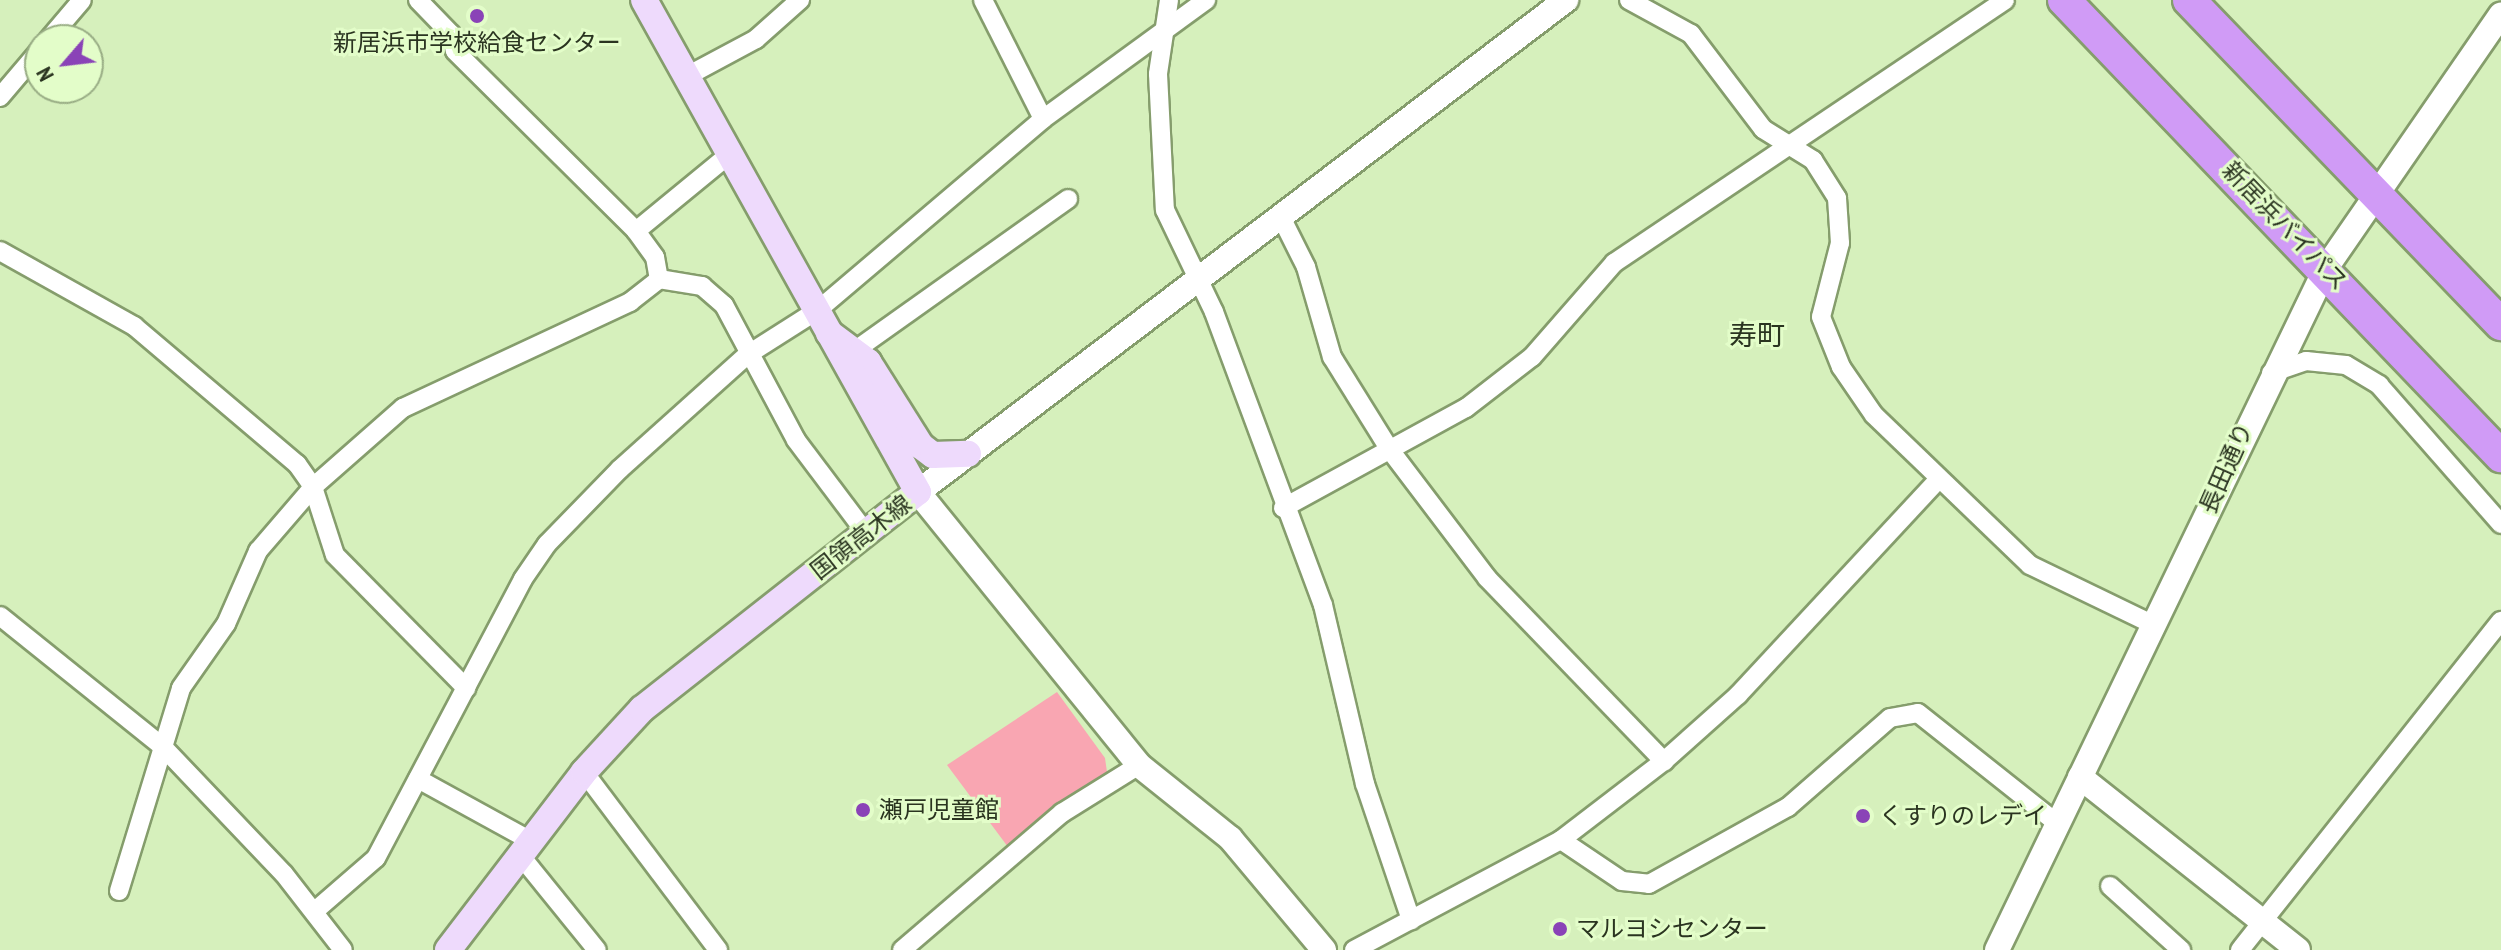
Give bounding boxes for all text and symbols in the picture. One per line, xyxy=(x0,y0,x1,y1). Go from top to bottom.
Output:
marker: 新居浜市学校給食センター xyxy=(468,7,486,25)
north arrow xyxy=(24,24,104,104)
place label: 新居浜市学校給食センター xyxy=(333,29,621,57)
text: N xyxy=(29,63,60,86)
street label: 新居浜バイパス xyxy=(2216,156,2354,296)
district label: 寿町 xyxy=(1729,318,1785,352)
street label: 長田通り xyxy=(2193,418,2259,518)
street label: 国領高木線 xyxy=(805,489,917,585)
place label: 瀬戸児童館 xyxy=(879,796,999,824)
marker: 瀬戸児童館 xyxy=(854,801,872,819)
place label: くすりのレデイ xyxy=(1879,802,2047,830)
marker: くすりのレデイ xyxy=(1854,807,1872,825)
place label: マルヨシセンター xyxy=(1576,915,1768,943)
marker: マルヨシセンター xyxy=(1551,920,1569,938)

